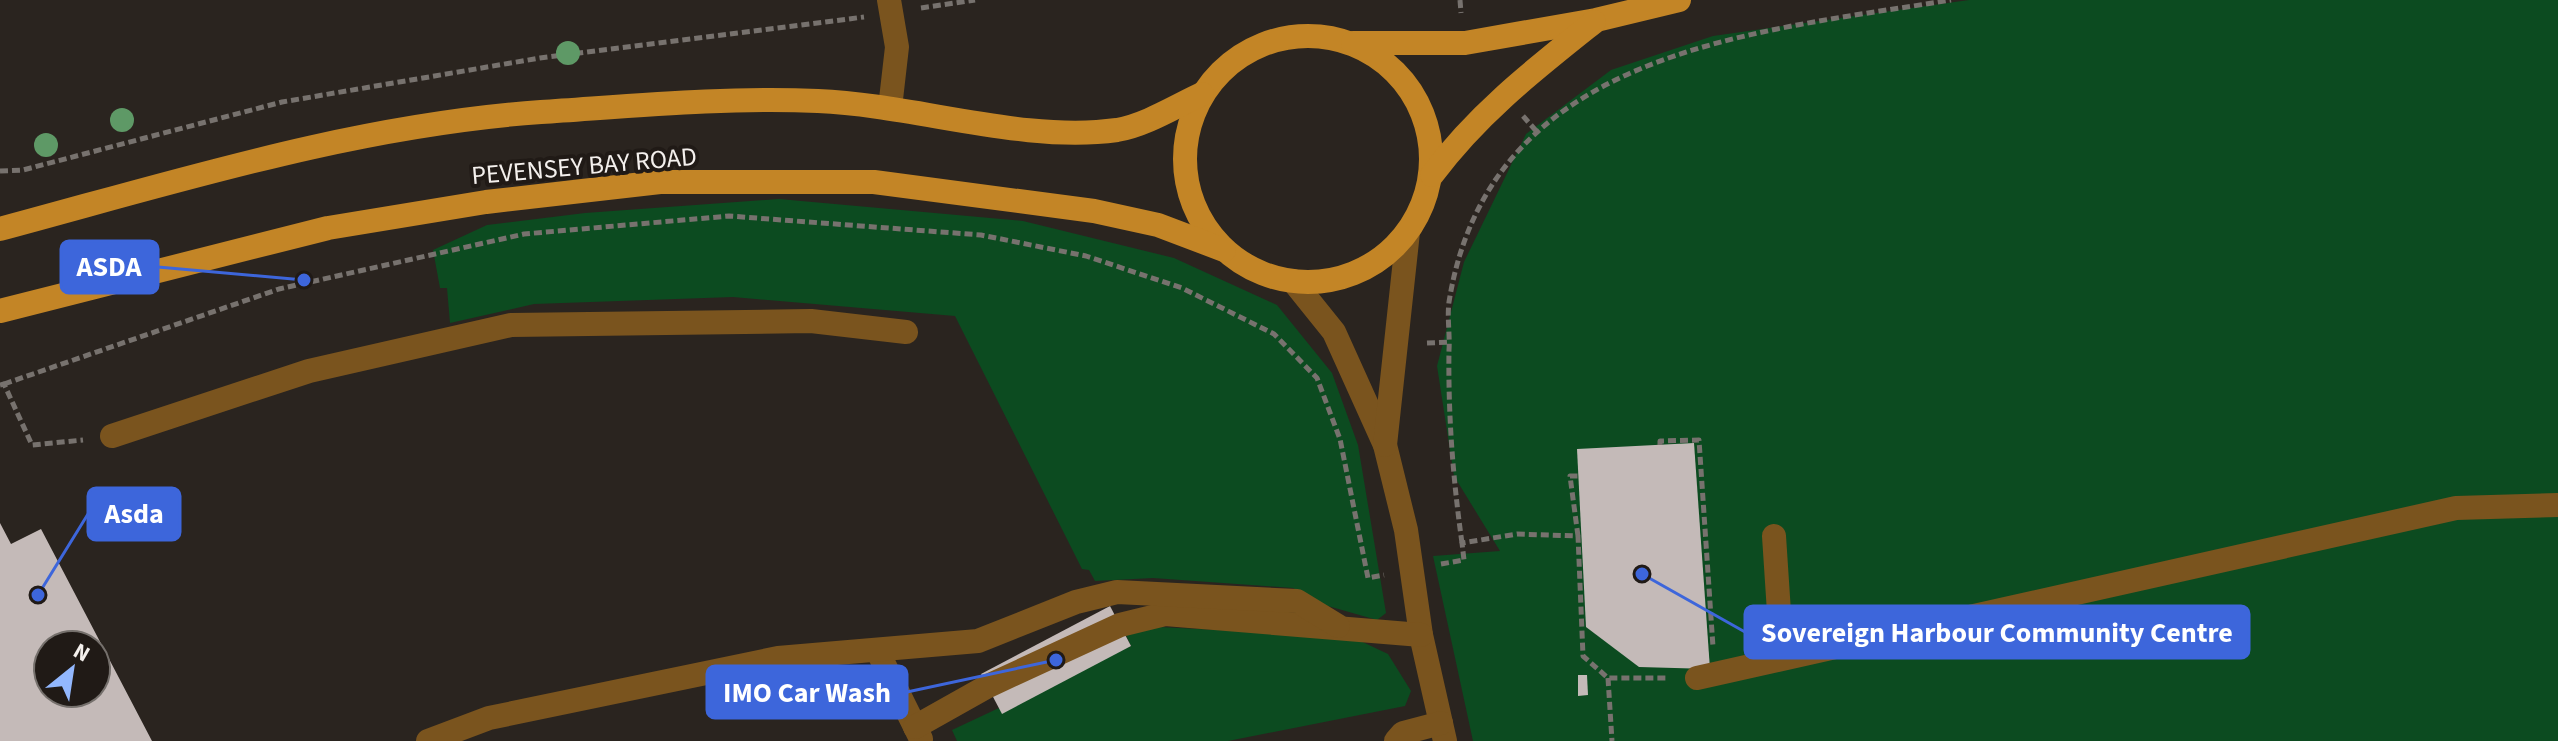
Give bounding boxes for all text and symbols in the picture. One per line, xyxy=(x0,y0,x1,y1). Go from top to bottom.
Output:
street label: PEVENSEY BAY ROAD xyxy=(470,138,698,194)
callout: ASDA xyxy=(61,241,158,293)
text: ASDA xyxy=(75,247,143,287)
callout: Asda xyxy=(88,488,180,540)
text: Asda xyxy=(103,494,164,534)
callout: Sovereign Harbour Community Centre xyxy=(1745,606,2249,658)
text: Sovereign Harbour Community Centre xyxy=(1761,613,2233,653)
north arrow xyxy=(32,629,112,709)
text: N xyxy=(67,635,96,670)
callout: IMO Car Wash xyxy=(707,666,907,718)
text: IMO Car Wash xyxy=(723,673,891,713)

